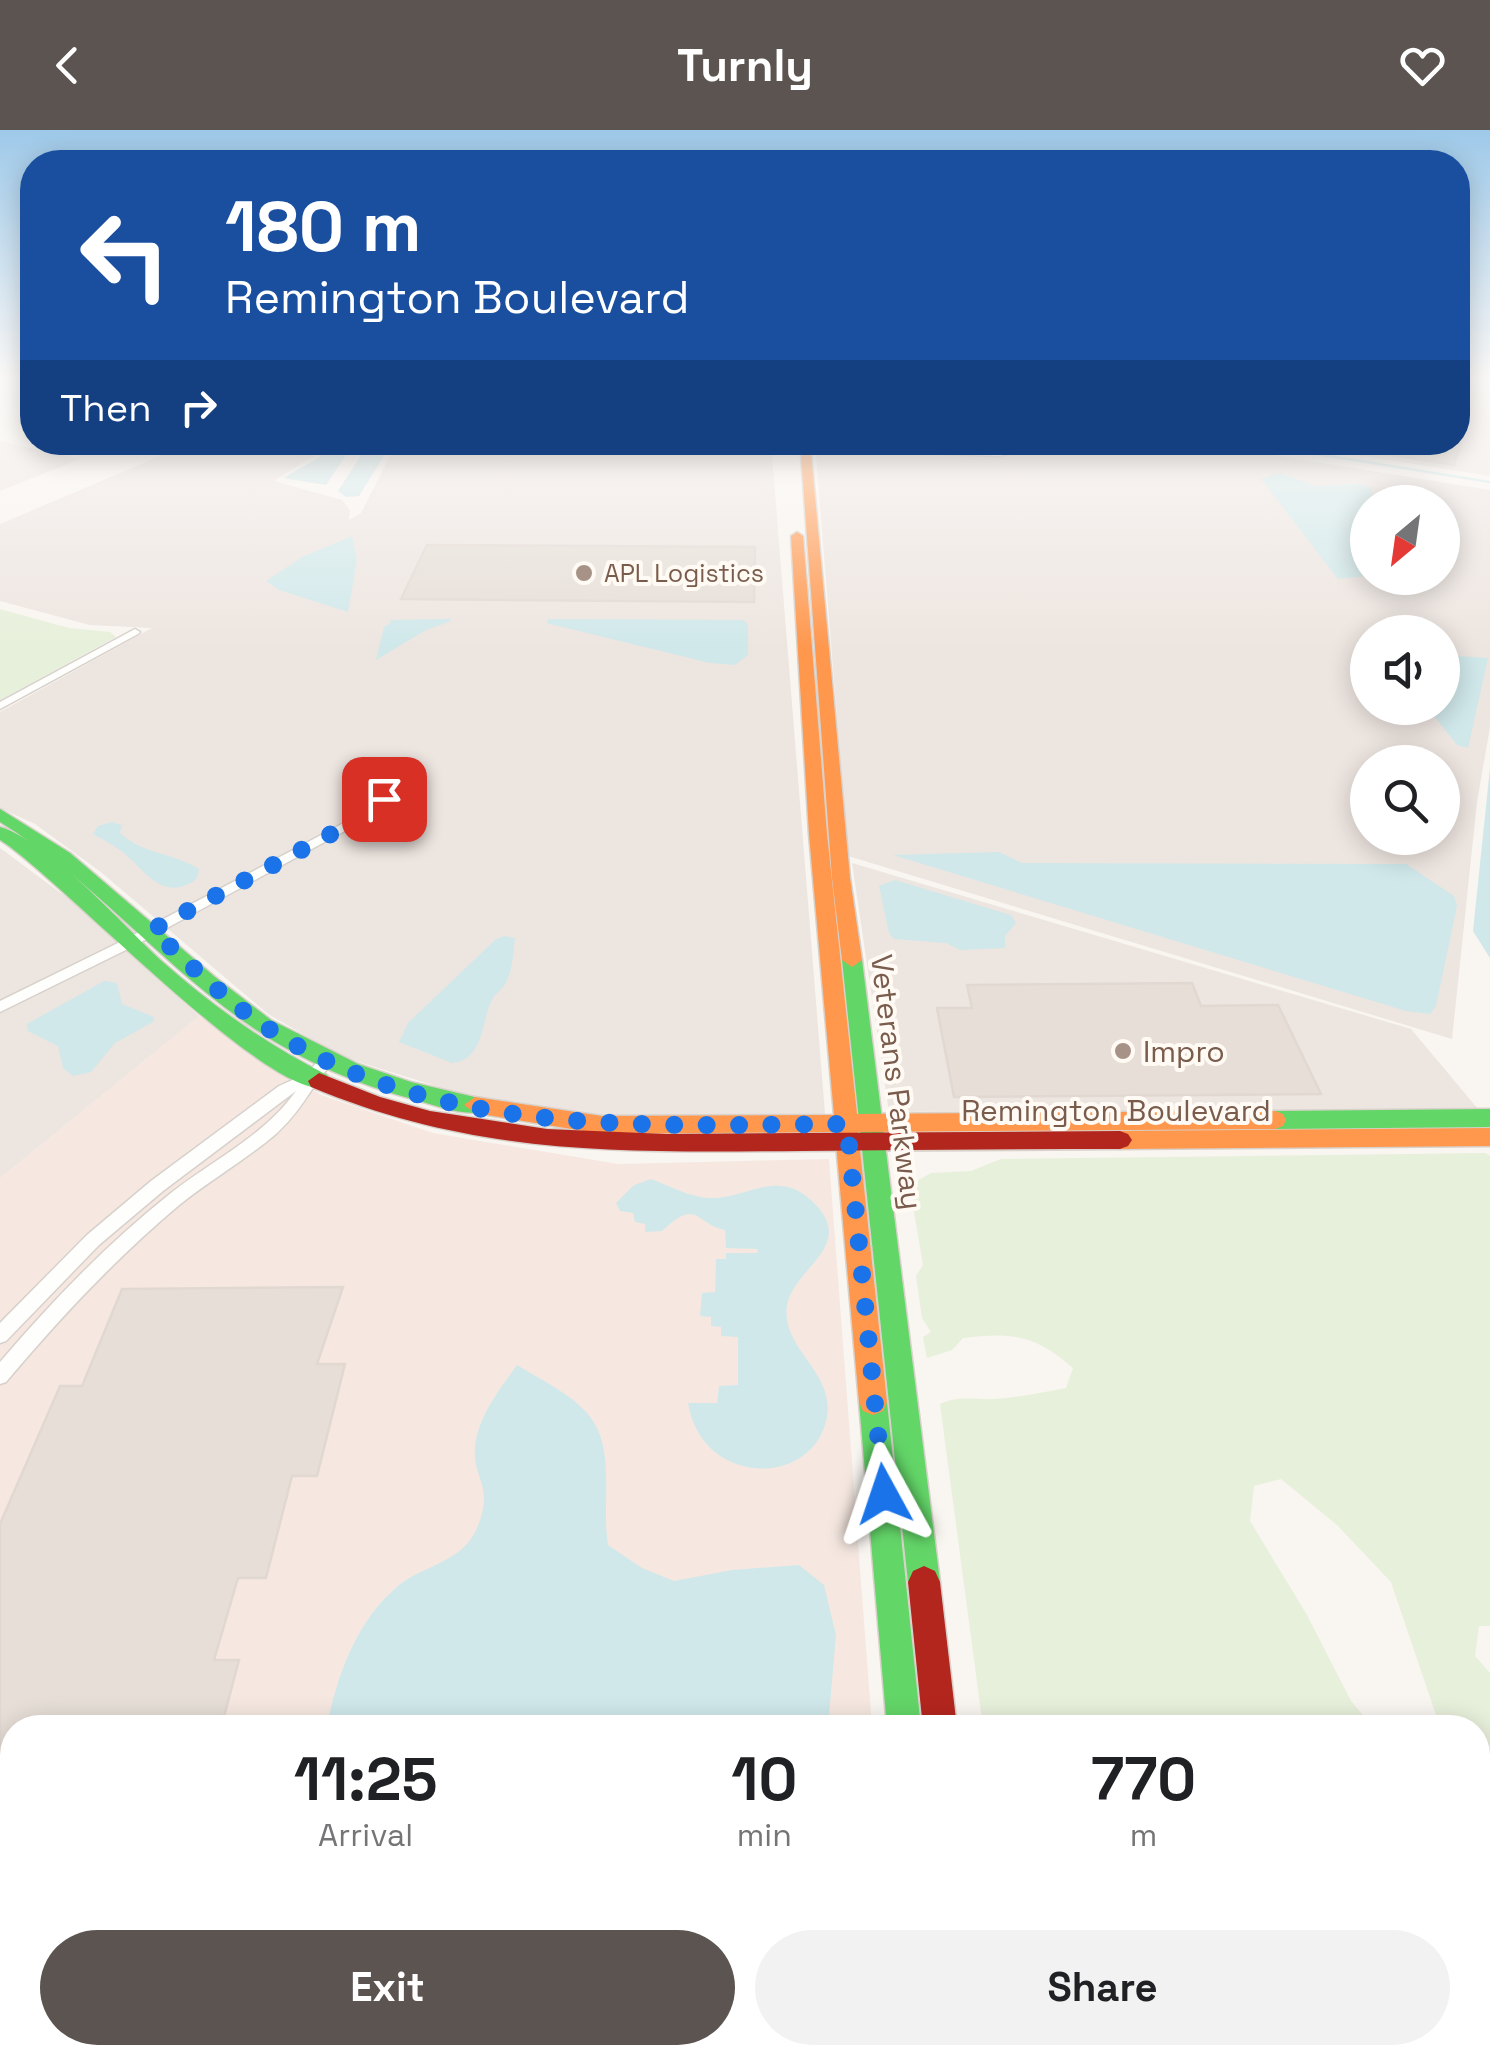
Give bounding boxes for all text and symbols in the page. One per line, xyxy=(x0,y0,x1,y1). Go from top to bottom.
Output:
text: Turnly xyxy=(677,37,813,94)
icon: back xyxy=(40,38,95,93)
icon: heart xyxy=(1395,38,1450,93)
text: 180 m xyxy=(225,182,422,271)
icon: left xyxy=(60,190,190,320)
text: Remington Boulevard xyxy=(225,269,690,326)
icon: right xyxy=(171,380,226,435)
text: Then xyxy=(60,384,151,432)
north arrow xyxy=(1350,485,1460,595)
map controls xyxy=(1350,485,1460,855)
place label: APL Logistics xyxy=(604,557,764,589)
marker: APL Logistics xyxy=(573,562,595,584)
button: sound xyxy=(1350,615,1460,725)
button: search xyxy=(1350,745,1460,855)
pin xyxy=(342,757,427,842)
icon: arrive xyxy=(357,772,412,827)
street label: Veterans Parkway xyxy=(862,952,932,1212)
place label: Impro xyxy=(1143,1032,1225,1071)
marker: Impro xyxy=(1112,1040,1134,1062)
street label: Remington Boulevard xyxy=(961,1091,1271,1130)
position arrow xyxy=(832,1442,936,1546)
text: 11:25 xyxy=(294,1741,438,1818)
text: 10 xyxy=(731,1741,797,1818)
text: 770 xyxy=(1091,1741,1196,1818)
text: Arrival xyxy=(318,1815,413,1855)
text: min xyxy=(737,1815,792,1855)
text: m xyxy=(1130,1815,1157,1855)
button: Exit xyxy=(40,1930,735,2045)
button: Share xyxy=(755,1930,1450,2045)

